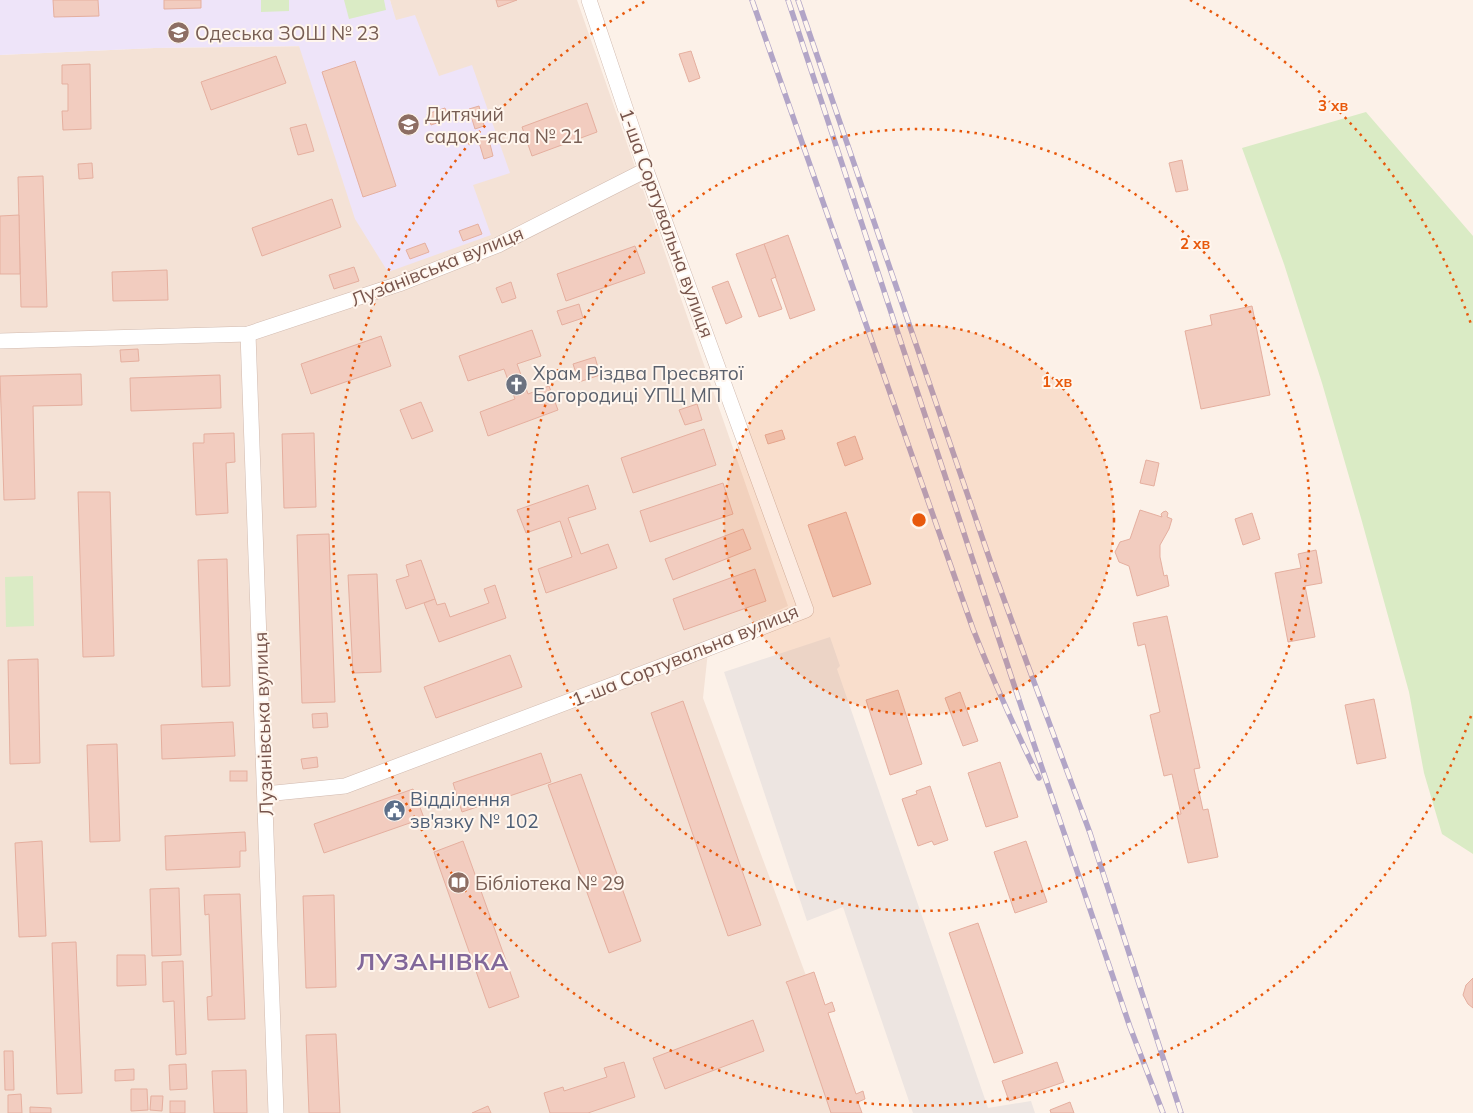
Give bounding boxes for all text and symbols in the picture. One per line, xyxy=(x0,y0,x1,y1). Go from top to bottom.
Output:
school or university icon: Одеська ЗОШ № 23 xyxy=(167,21,191,45)
place label: Одеська ЗОШ № 23 xyxy=(195,21,379,45)
text: 3 хв xyxy=(1318,96,1348,115)
place label: Дитячий садок-ясла № 21 xyxy=(425,102,583,148)
street label: 1-ша Сортувальна вулиця xyxy=(614,105,720,341)
school or university icon: Дитячий садок-ясла № 21 xyxy=(397,113,421,137)
street label: Лузанівська вулиця xyxy=(347,220,527,312)
text: 2 хв xyxy=(1180,234,1210,253)
place label: Храм Різдва Пресвятої Богородиці УПЦ МП xyxy=(533,361,744,407)
church icon: Храм Різдва Пресвятої Богородиці УПЦ МП xyxy=(505,372,529,396)
text: 1 хв xyxy=(1042,372,1072,391)
centre of rings xyxy=(910,511,928,529)
street label: 1-ша Сортувальна вулиця xyxy=(568,598,802,712)
street label: Лузанівська вулиця xyxy=(248,632,278,816)
place label: Відділення зв'язку № 102 xyxy=(410,787,539,833)
public building icon: Відділення зв'язку № 102 xyxy=(382,798,406,822)
library icon: Бібліотека № 29 xyxy=(447,871,471,895)
place label: Бібліотека № 29 xyxy=(475,871,625,895)
district label: ЛУЗАНІВКА xyxy=(356,946,510,976)

